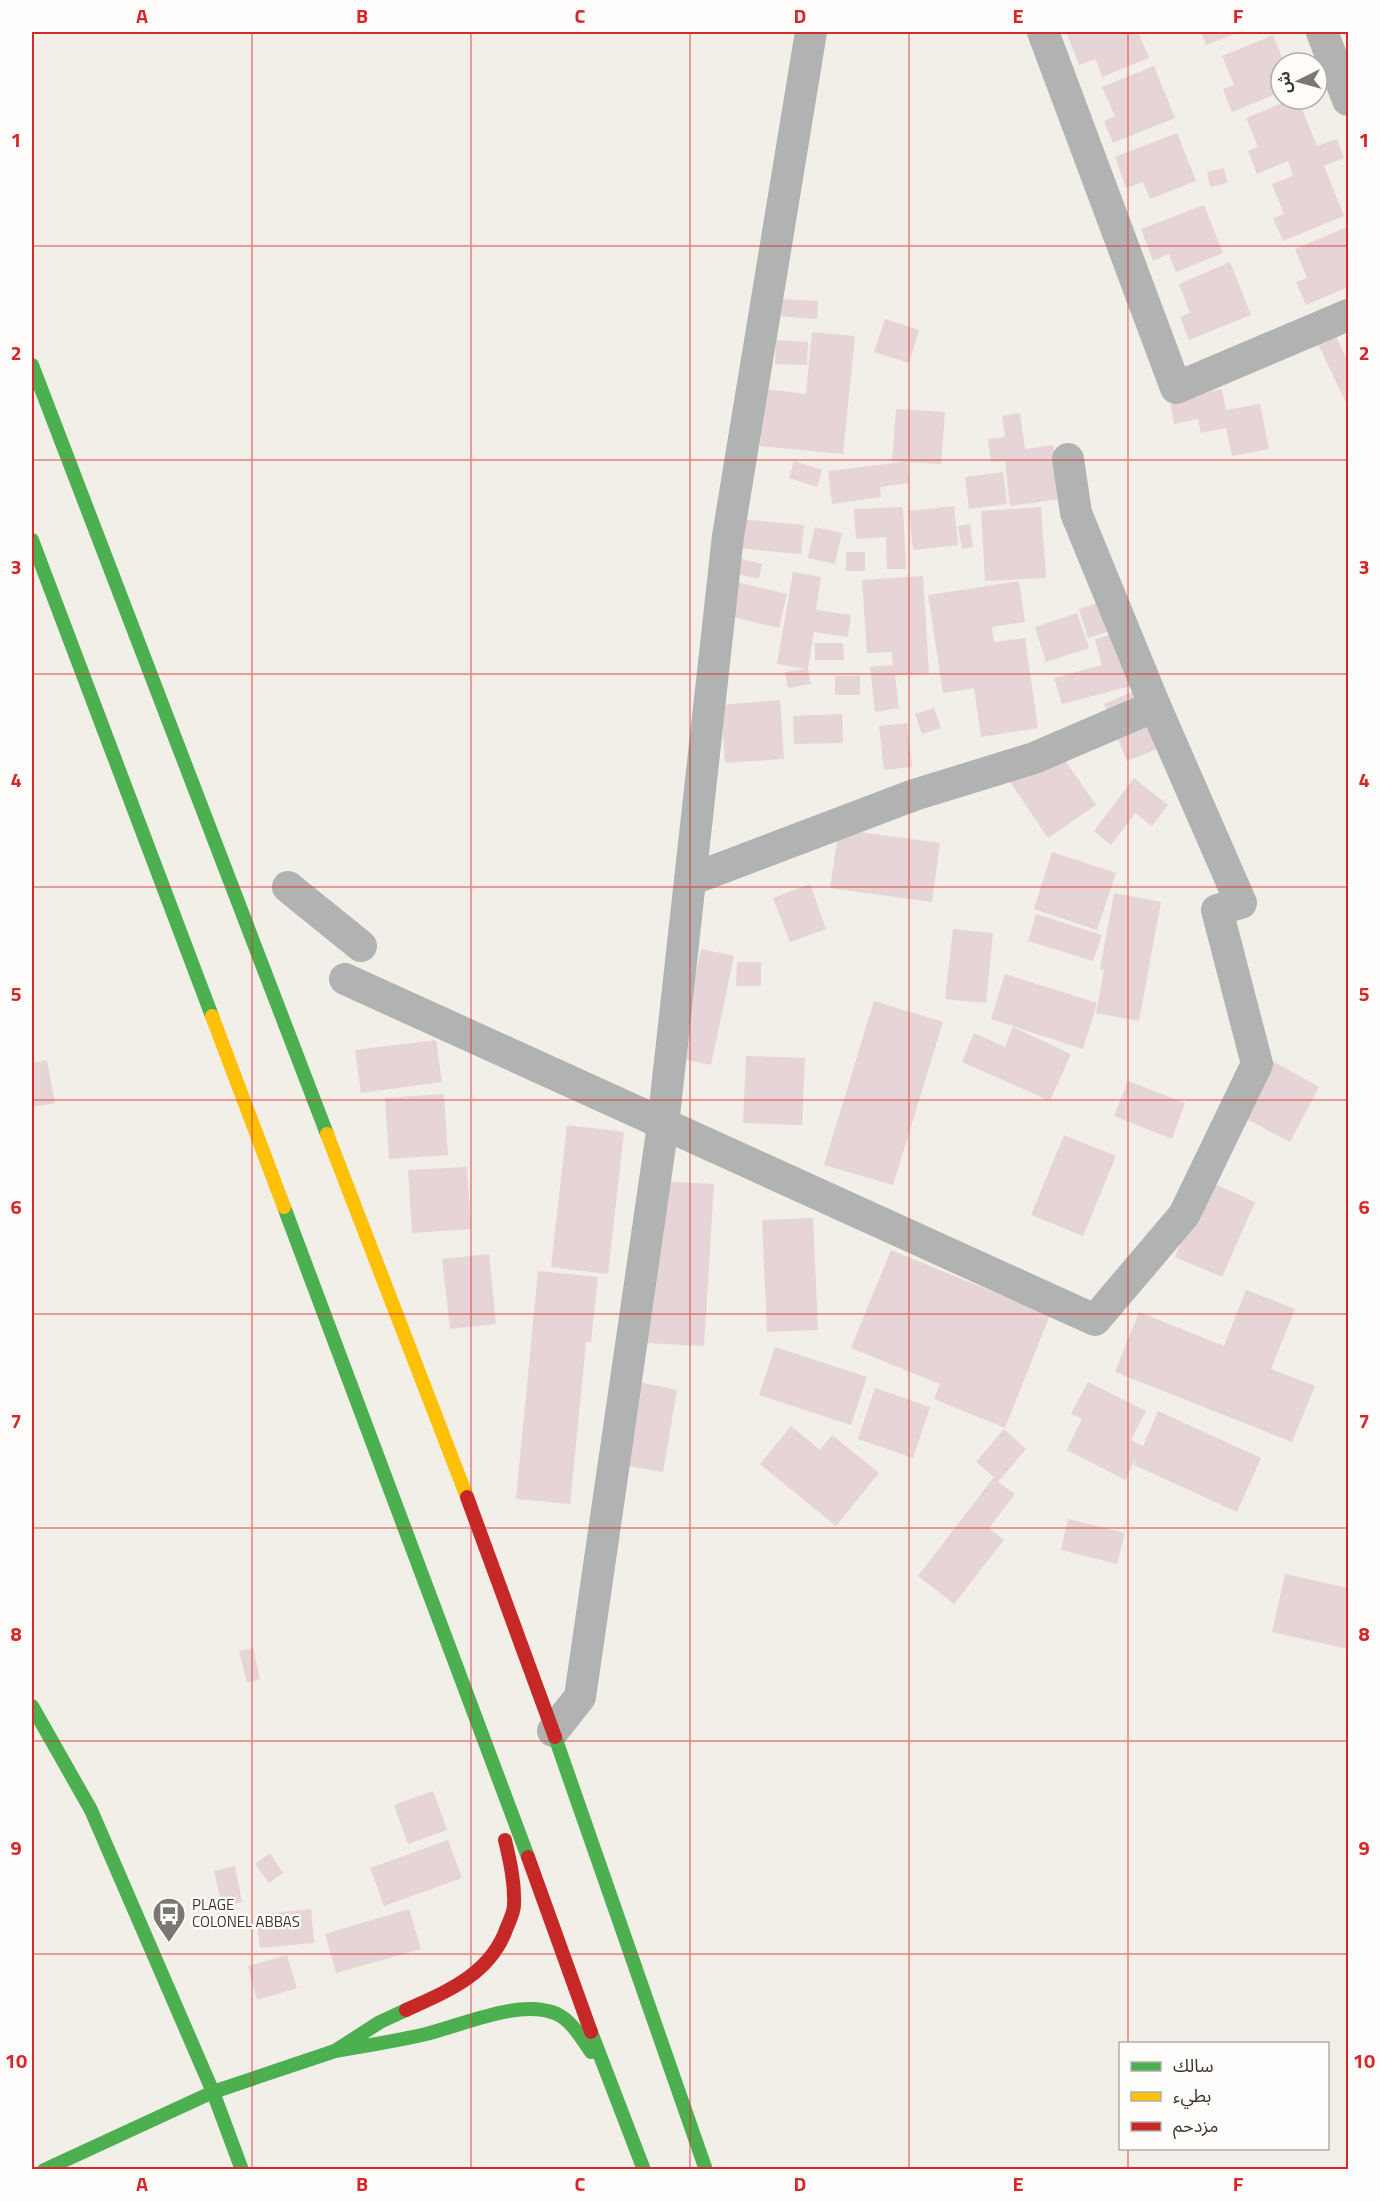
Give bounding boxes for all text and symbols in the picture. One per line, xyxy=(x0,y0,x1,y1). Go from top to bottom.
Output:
text: A xyxy=(136,0,148,31)
text: B xyxy=(356,0,368,31)
text: C xyxy=(575,0,586,31)
text: D xyxy=(794,0,806,31)
text: E xyxy=(1012,0,1024,31)
text: F xyxy=(1233,0,1244,31)
north arrow xyxy=(1269,51,1329,111)
text: ش xyxy=(1271,70,1297,94)
text: 1 xyxy=(10,124,22,155)
text: 1 xyxy=(1358,124,1370,155)
text: 2 xyxy=(10,337,22,368)
text: 2 xyxy=(1358,337,1370,368)
text: 3 xyxy=(10,551,22,582)
text: 3 xyxy=(1358,551,1370,582)
text: 4 xyxy=(10,764,22,795)
text: 4 xyxy=(1358,764,1370,795)
text: 5 xyxy=(10,978,22,1009)
text: 5 xyxy=(1358,978,1370,1009)
text: 6 xyxy=(10,1191,22,1222)
text: 6 xyxy=(1358,1191,1370,1222)
text: 7 xyxy=(10,1405,22,1436)
text: 7 xyxy=(1358,1405,1370,1436)
text: 8 xyxy=(10,1618,22,1649)
text: 8 xyxy=(1358,1618,1370,1649)
text: 9 xyxy=(10,1832,22,1863)
text: 9 xyxy=(1358,1832,1370,1863)
place label: PLAGE COLONEL ABBAS xyxy=(192,1893,300,1933)
bus stop icon: PLAGE COLONEL ABBAS xyxy=(151,1896,187,1943)
legend xyxy=(1119,2042,1329,2150)
text: 10 xyxy=(5,2045,27,2076)
text: 10 xyxy=(1353,2045,1375,2076)
text: سالك xyxy=(1173,2052,1214,2079)
text: بطيء xyxy=(1173,2082,1211,2109)
text: مزدحم xyxy=(1173,2112,1218,2139)
text: A xyxy=(136,2168,148,2199)
text: B xyxy=(356,2168,368,2199)
text: C xyxy=(575,2168,586,2199)
text: D xyxy=(794,2168,806,2199)
text: E xyxy=(1012,2168,1024,2199)
text: F xyxy=(1233,2168,1244,2199)

